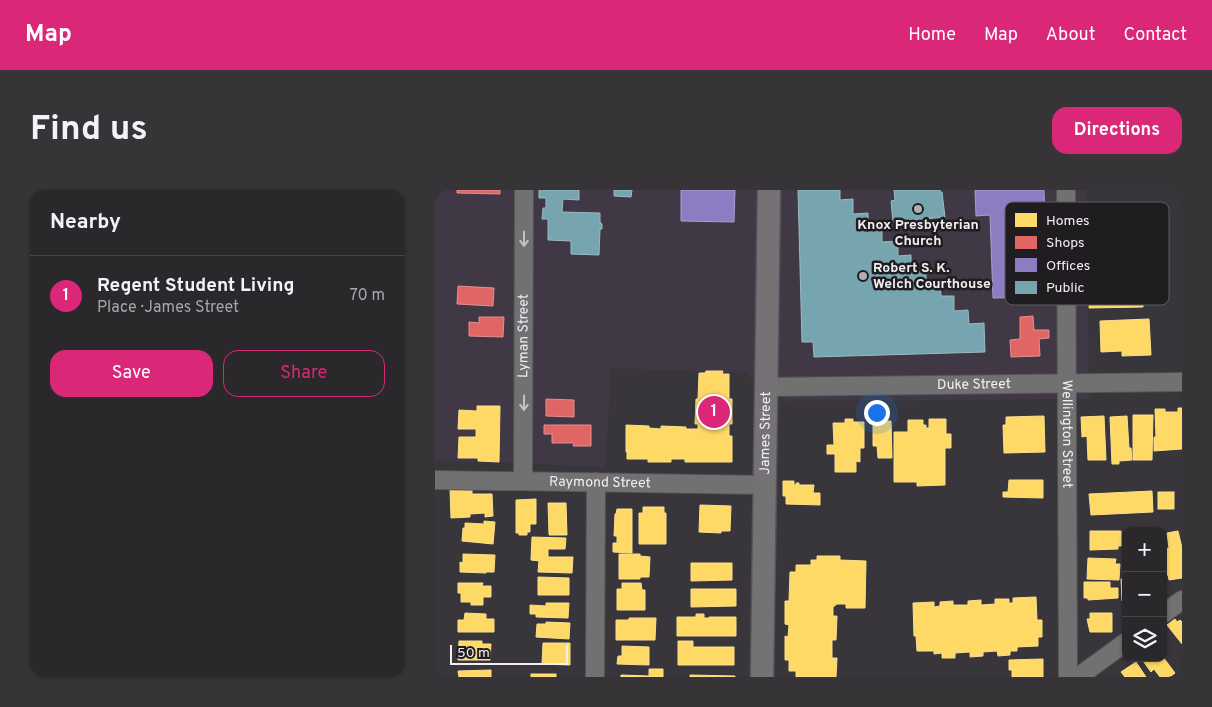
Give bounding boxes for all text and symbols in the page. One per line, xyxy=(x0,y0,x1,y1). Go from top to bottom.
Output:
text: Map xyxy=(25,20,72,50)
text: Home xyxy=(908,24,956,47)
text: Map xyxy=(984,24,1018,47)
text: About xyxy=(1046,24,1095,47)
text: Contact xyxy=(1123,24,1187,47)
button: Directions xyxy=(1052,107,1182,154)
text: Find us xyxy=(30,108,148,152)
legend xyxy=(1005,202,1169,305)
marker: Knox Presbyterian Church xyxy=(912,203,924,215)
text: Nearby xyxy=(50,209,121,236)
text: Homes xyxy=(1046,213,1090,230)
place label: Knox Presbyterian Church xyxy=(857,217,979,250)
one-way arrow xyxy=(519,230,529,246)
text: Shops xyxy=(1046,235,1085,252)
text: Offices xyxy=(1046,258,1090,275)
place label: Robert S. K. Welch Courthouse xyxy=(873,260,991,293)
marker: Robert S. K. Welch Courthouse xyxy=(857,270,869,282)
text: Regent Student Living xyxy=(97,274,294,298)
text: Public xyxy=(1046,280,1085,297)
text: 1 xyxy=(63,286,69,306)
text: 70 m xyxy=(350,286,385,306)
street label: Lyman Street xyxy=(515,294,532,378)
text: Place · James Street xyxy=(97,298,239,318)
button: Save xyxy=(50,350,213,397)
button: Share xyxy=(223,350,385,397)
street label: Duke Street xyxy=(937,376,1011,393)
street label: Wellington Street xyxy=(1058,380,1076,488)
street label: James Street xyxy=(756,391,775,475)
pin: 1 xyxy=(698,393,730,431)
one-way arrow xyxy=(519,394,529,411)
your location xyxy=(864,400,890,426)
street label: Raymond Street xyxy=(549,473,651,492)
map controls xyxy=(1122,527,1167,662)
button: + xyxy=(1122,527,1167,572)
button: − xyxy=(1122,572,1167,617)
button: layers xyxy=(1122,617,1167,662)
scale bar xyxy=(450,642,567,665)
text: 50 m xyxy=(457,645,490,662)

